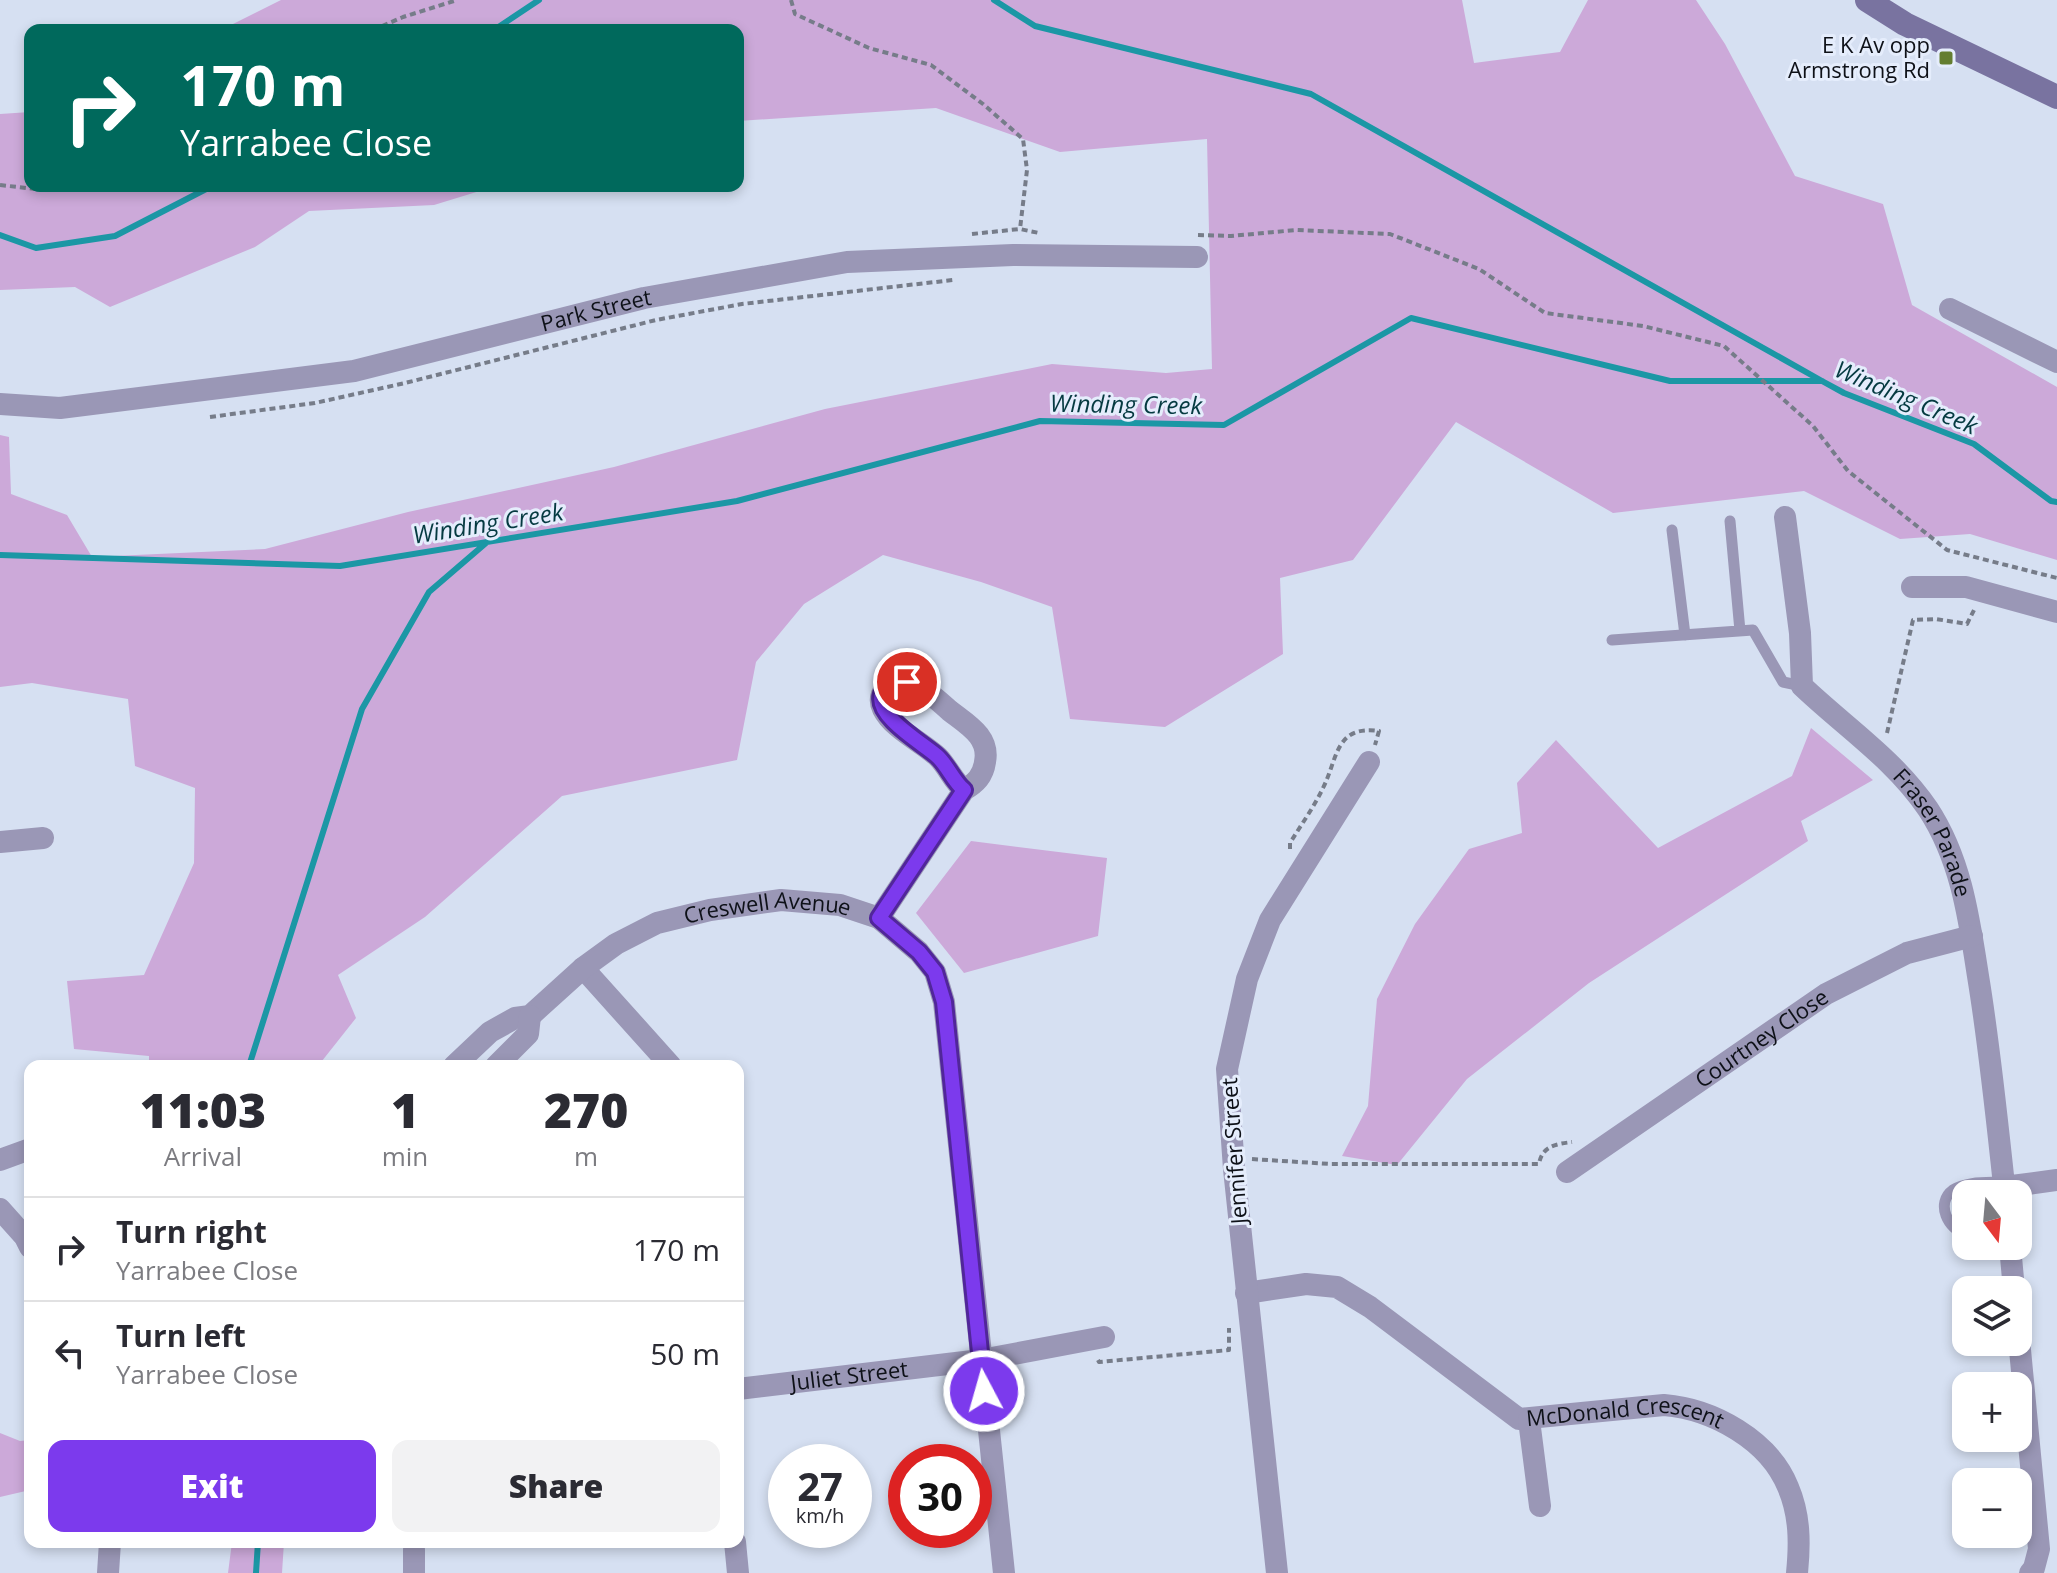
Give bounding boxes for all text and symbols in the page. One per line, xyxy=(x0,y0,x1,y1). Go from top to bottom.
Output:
place label: E K Av opp Armstrong Rd xyxy=(1788,29,1930,84)
text: 170 m xyxy=(180,46,346,122)
marker: E K Av opp Armstrong Rd xyxy=(1937,49,1955,67)
icon: right xyxy=(48,56,152,160)
text: Yarrabee Close xyxy=(180,118,432,167)
street label: Park Street xyxy=(537,281,654,337)
water label: Winding Creek xyxy=(1830,352,1984,442)
water label: Winding Creek xyxy=(1050,386,1204,421)
water label: Winding Creek xyxy=(410,494,567,551)
pin xyxy=(873,648,941,716)
icon: arrive xyxy=(885,660,929,704)
street label: Fraser Parade xyxy=(1887,761,1979,900)
street label: Creswell Avenue xyxy=(680,884,856,930)
street label: Courtney Close xyxy=(1688,981,1834,1094)
text: 11:03 xyxy=(140,1077,266,1142)
text: 1 xyxy=(391,1077,419,1142)
text: 270 xyxy=(544,1077,628,1142)
street label: Jennifer Street xyxy=(1213,1077,1253,1227)
text: Arrival xyxy=(164,1138,242,1174)
text: min xyxy=(382,1138,428,1174)
text: m xyxy=(574,1138,598,1174)
north arrow xyxy=(1952,1180,2032,1260)
map controls xyxy=(1952,1180,2032,1548)
text: Turn right xyxy=(116,1211,267,1252)
icon: right xyxy=(48,1227,92,1271)
text: 170 m xyxy=(633,1229,720,1270)
text: Yarrabee Close xyxy=(116,1252,298,1288)
button: layers xyxy=(1952,1276,2032,1356)
text: Turn left xyxy=(116,1315,246,1356)
icon: left xyxy=(48,1331,92,1375)
text: 50 m xyxy=(650,1333,720,1374)
position arrow xyxy=(942,1349,1026,1433)
street label: Juliet Street xyxy=(787,1353,910,1397)
text: Yarrabee Close xyxy=(116,1356,298,1392)
button: + xyxy=(1952,1372,2032,1452)
street label: McDonald Crescent xyxy=(1525,1389,1730,1435)
button: Exit xyxy=(48,1440,376,1532)
button: Share xyxy=(392,1440,720,1532)
speed limit sign: 30 xyxy=(888,1444,992,1548)
text: 27 xyxy=(797,1458,843,1513)
button: − xyxy=(1952,1468,2032,1548)
text: km/h xyxy=(796,1502,844,1529)

